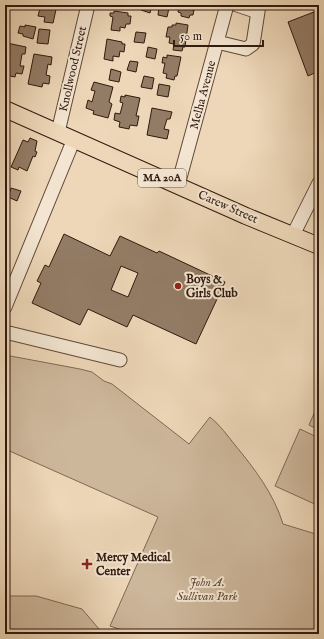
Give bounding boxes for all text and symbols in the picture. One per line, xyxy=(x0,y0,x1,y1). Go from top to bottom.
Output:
scale bar xyxy=(174,22,263,48)
street label: Knollwood Street xyxy=(56,25,90,113)
text: 50 m xyxy=(180,29,202,44)
street label: Melha Avenue xyxy=(187,58,220,131)
road number: MA 20A xyxy=(138,169,186,187)
street label: Carew Street xyxy=(196,187,260,227)
place label: Boys & Girls Club xyxy=(186,272,238,301)
marker: Boys & Girls Club xyxy=(173,281,183,291)
place label: Mercy Medical Center xyxy=(96,550,171,579)
marker: Mercy Medical Center xyxy=(81,558,93,570)
park label: John A. Sullivan Park xyxy=(177,575,237,604)

